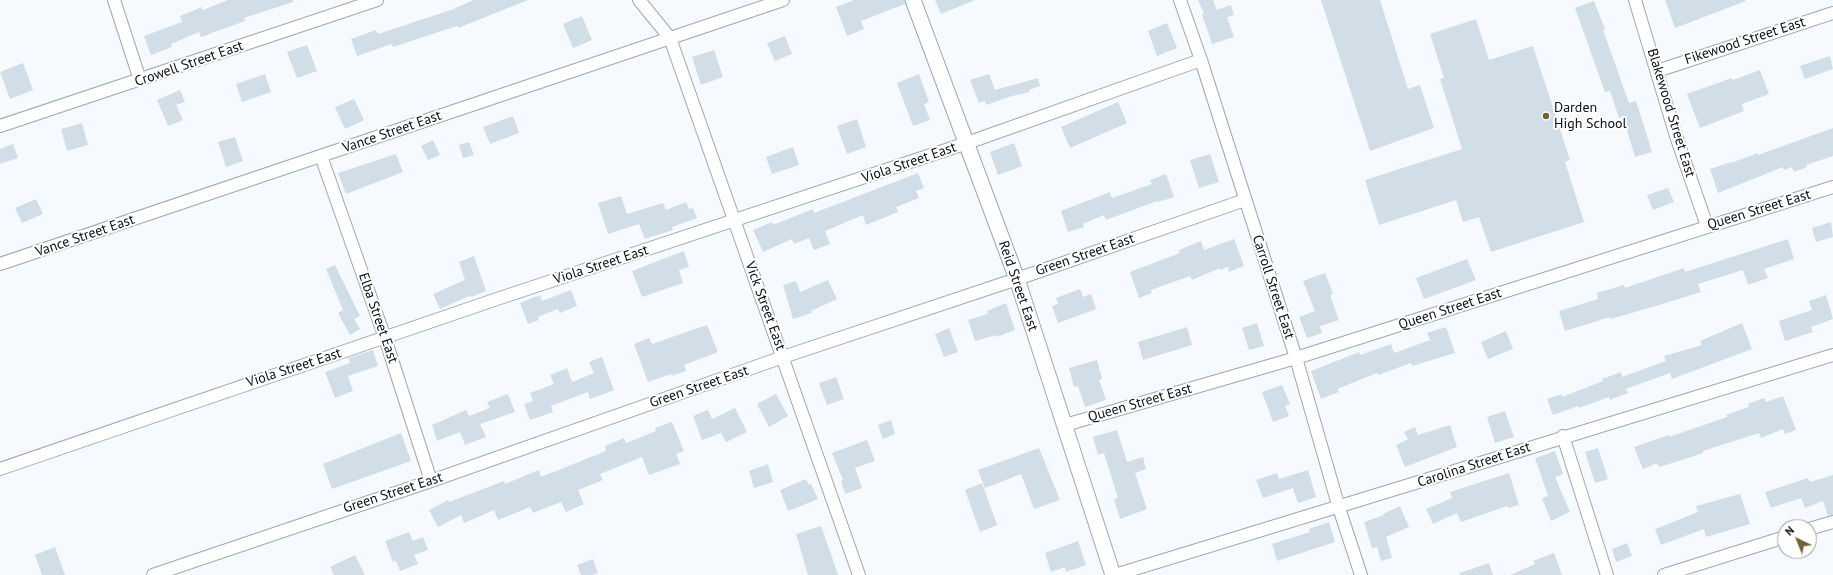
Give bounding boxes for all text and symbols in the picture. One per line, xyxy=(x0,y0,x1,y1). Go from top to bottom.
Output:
street label: Fikewood Street East xyxy=(1683,14,1807,68)
street label: Crowell Street East xyxy=(133,38,245,90)
street label: Blakewood Street East xyxy=(1643,47,1699,179)
place label: Darden High School xyxy=(1554,100,1627,132)
street label: Vance Street East xyxy=(340,107,444,157)
marker: Darden High School xyxy=(1541,111,1551,121)
street label: Viola Street East xyxy=(860,139,958,187)
street label: Queen Street East xyxy=(1705,186,1813,234)
street label: Vance Street East xyxy=(33,211,137,261)
street label: Green Street East xyxy=(1033,230,1137,280)
street label: Carroll Street East xyxy=(1248,233,1298,341)
street label: Reid Street East xyxy=(995,239,1041,333)
street label: Viola Street East xyxy=(552,242,650,288)
street label: Vick Street East xyxy=(741,259,789,353)
street label: Elba Street East xyxy=(355,271,401,365)
street label: Queen Street East xyxy=(1396,284,1504,334)
street label: Viola Street East xyxy=(245,345,343,391)
street label: Green Street East xyxy=(647,362,751,412)
street label: Queen Street East xyxy=(1086,380,1194,426)
street label: Carolina Street East xyxy=(1415,439,1533,491)
street label: Green Street East xyxy=(341,469,445,517)
north arrow xyxy=(1777,519,1817,559)
text: N xyxy=(1782,523,1797,539)

